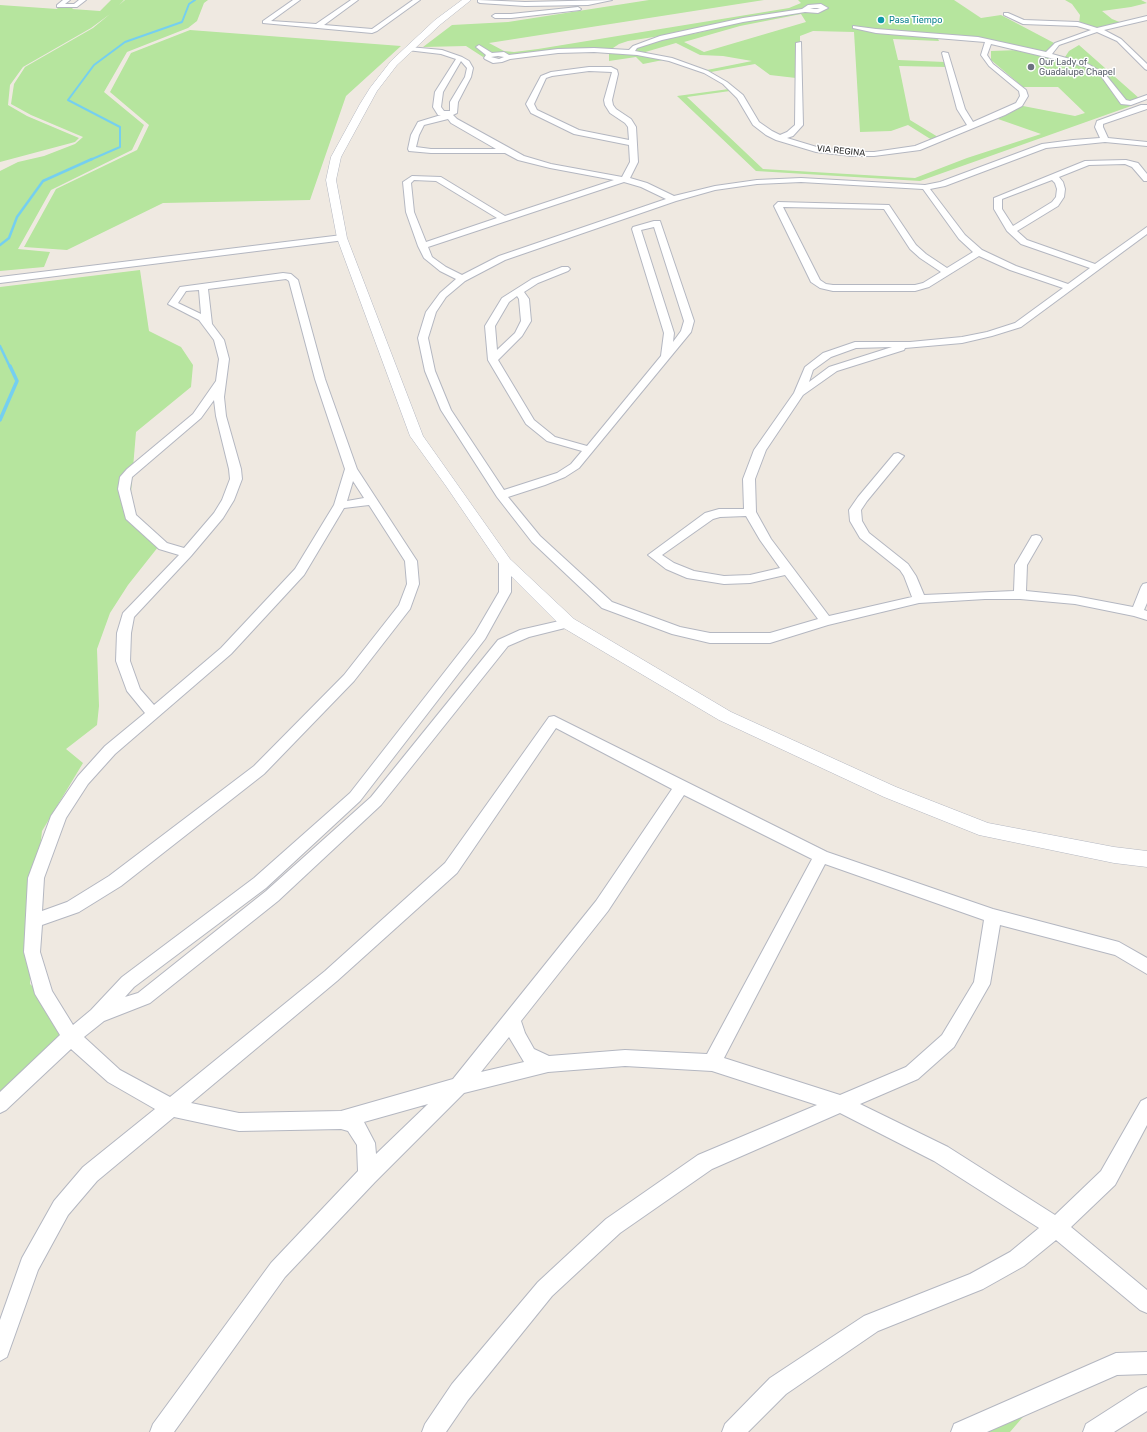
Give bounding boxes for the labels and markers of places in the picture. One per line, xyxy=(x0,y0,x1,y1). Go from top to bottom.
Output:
marker: Pasa Tiempo xyxy=(876,15,886,25)
place label: Pasa Tiempo xyxy=(889,15,942,25)
place label: Our Lady of Guadalupe Chapel xyxy=(1039,57,1115,78)
marker: Our Lady of Guadalupe Chapel xyxy=(1026,62,1036,72)

